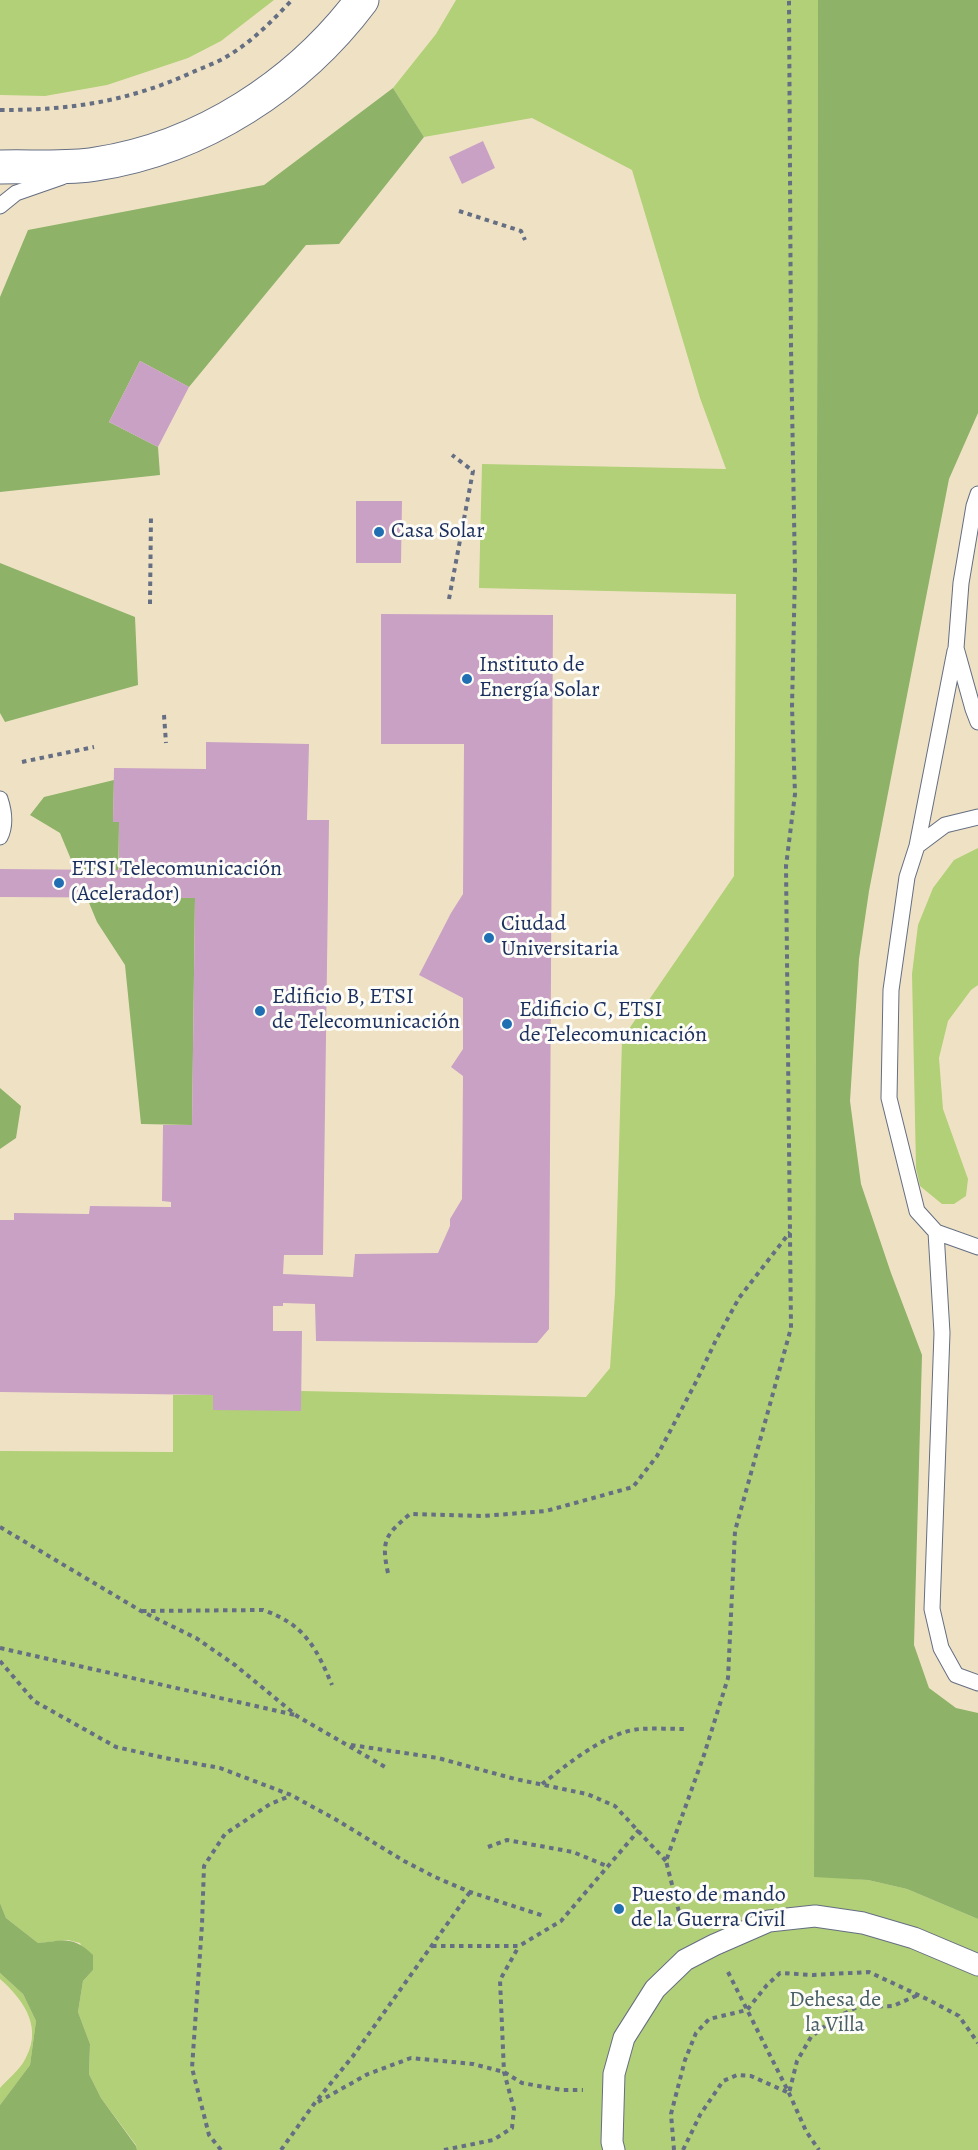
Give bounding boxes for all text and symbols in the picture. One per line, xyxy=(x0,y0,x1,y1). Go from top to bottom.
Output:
place label: Casa Solar xyxy=(391,519,485,545)
marker: Casa Solar xyxy=(372,525,386,539)
place label: Instituto de Energía Solar xyxy=(479,653,600,704)
marker: Instituto de Energía Solar xyxy=(460,672,474,686)
place label: ETSI Telecomunicación (Acelerador) xyxy=(71,857,282,908)
marker: ETSI Telecomunicación (Acelerador) xyxy=(52,876,66,890)
place label: Ciudad Universitaria xyxy=(501,912,619,963)
marker: Ciudad Universitaria xyxy=(482,931,496,945)
place label: Edificio B, ETSI de Telecomunicación xyxy=(272,985,460,1036)
place label: Edificio C, ETSI de Telecomunicación xyxy=(519,998,707,1050)
marker: Edificio B, ETSI de Telecomunicación xyxy=(253,1004,267,1018)
marker: Edificio C, ETSI de Telecomunicación xyxy=(500,1017,514,1031)
place label: Puesto de mando de la Guerra Civil xyxy=(631,1883,786,1934)
marker: Puesto de mando de la Guerra Civil xyxy=(612,1902,626,1916)
park label: Dehesa de la Villa xyxy=(789,1988,881,2040)

